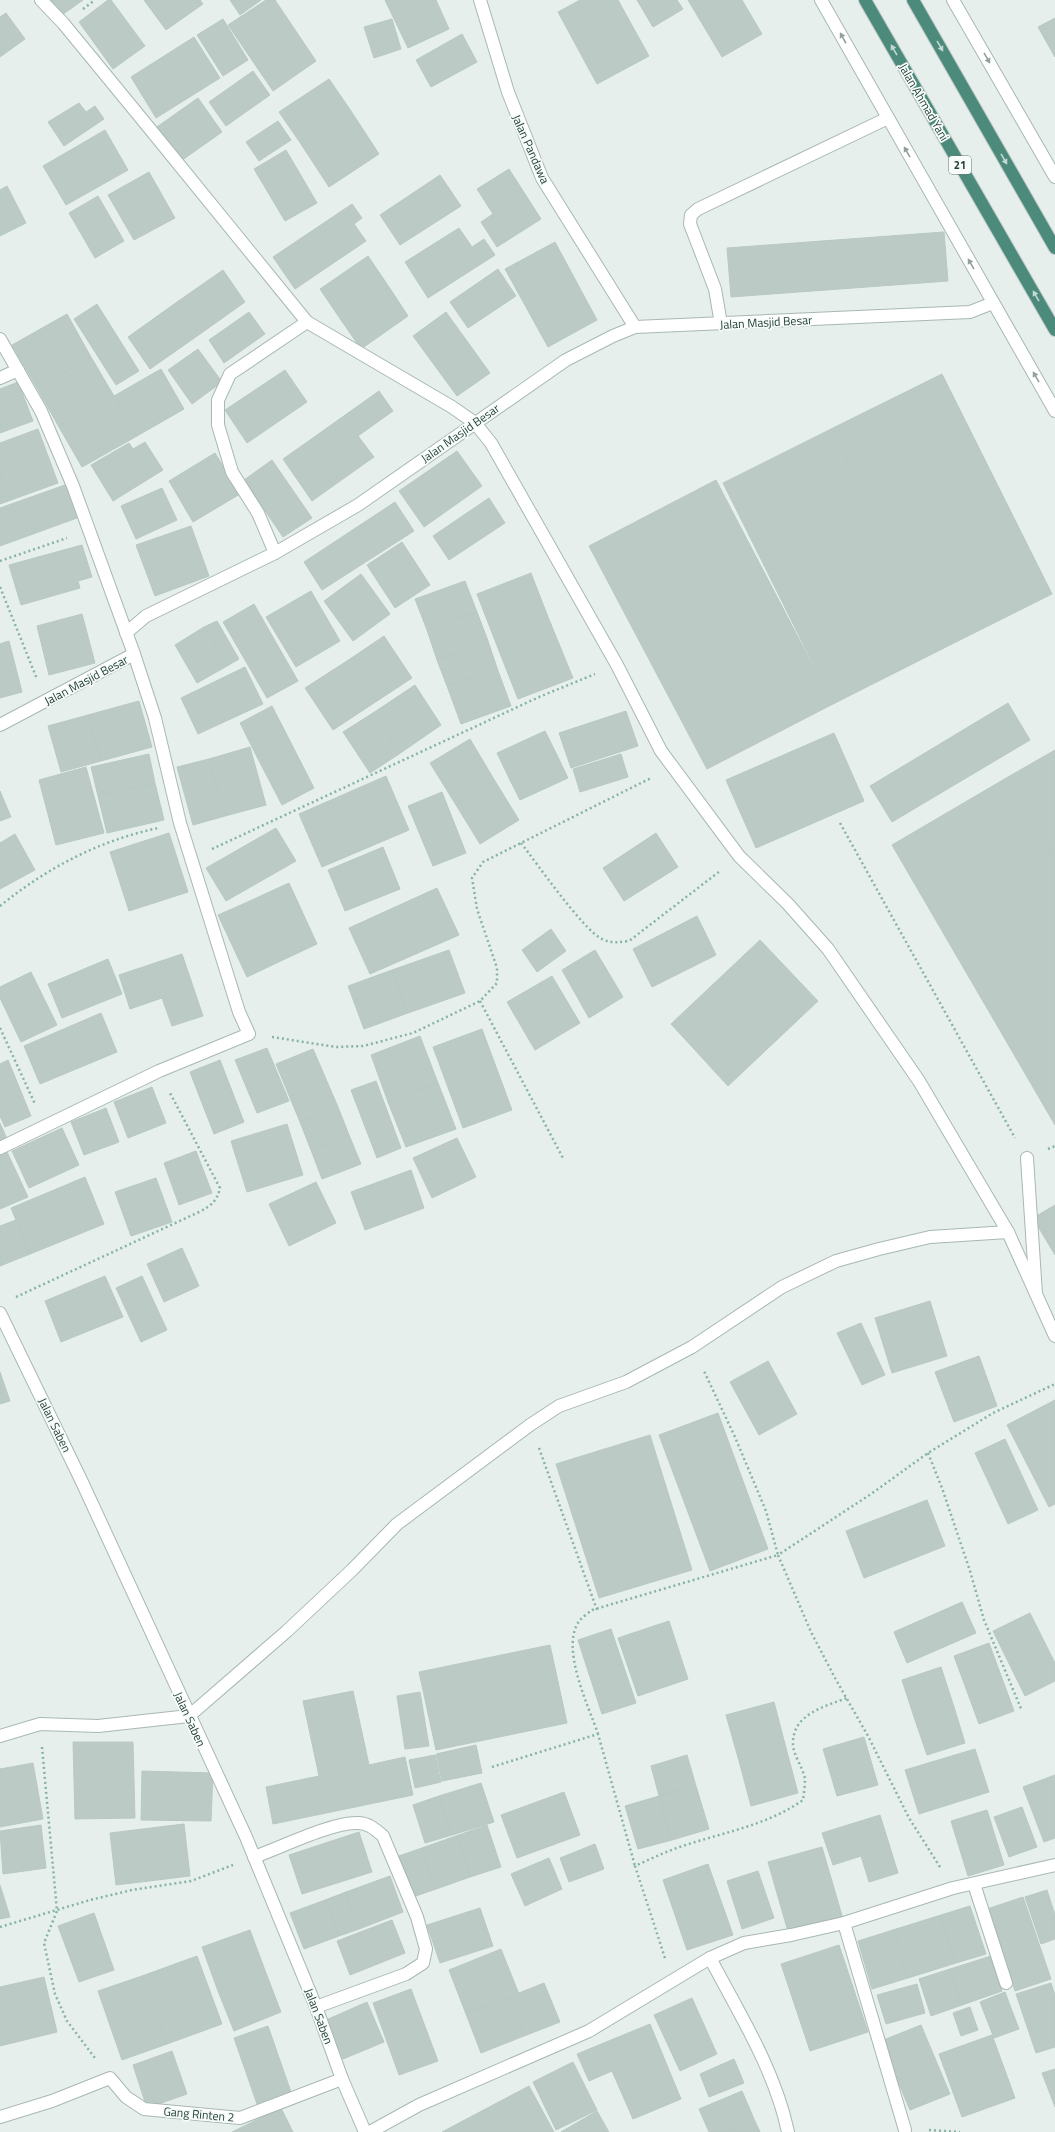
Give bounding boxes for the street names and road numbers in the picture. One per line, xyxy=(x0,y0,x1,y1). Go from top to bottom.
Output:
street label: Jalan Ahmad Yani xyxy=(894,60,954,144)
street label: Jalan Pandawa xyxy=(507,111,555,187)
road number: 21 xyxy=(949,156,971,174)
street label: Jalan Masjid Besar xyxy=(719,310,813,334)
street label: Jalan Masjid Besar xyxy=(417,399,503,467)
street label: Jalan Masjid Besar xyxy=(41,650,131,710)
street label: Jalan Saben xyxy=(34,1394,76,1456)
street label: Jalan Saben xyxy=(169,1688,211,1750)
street label: Jalan Saben xyxy=(300,1985,338,2047)
street label: Gang Rinten 2 xyxy=(163,2101,235,2127)

